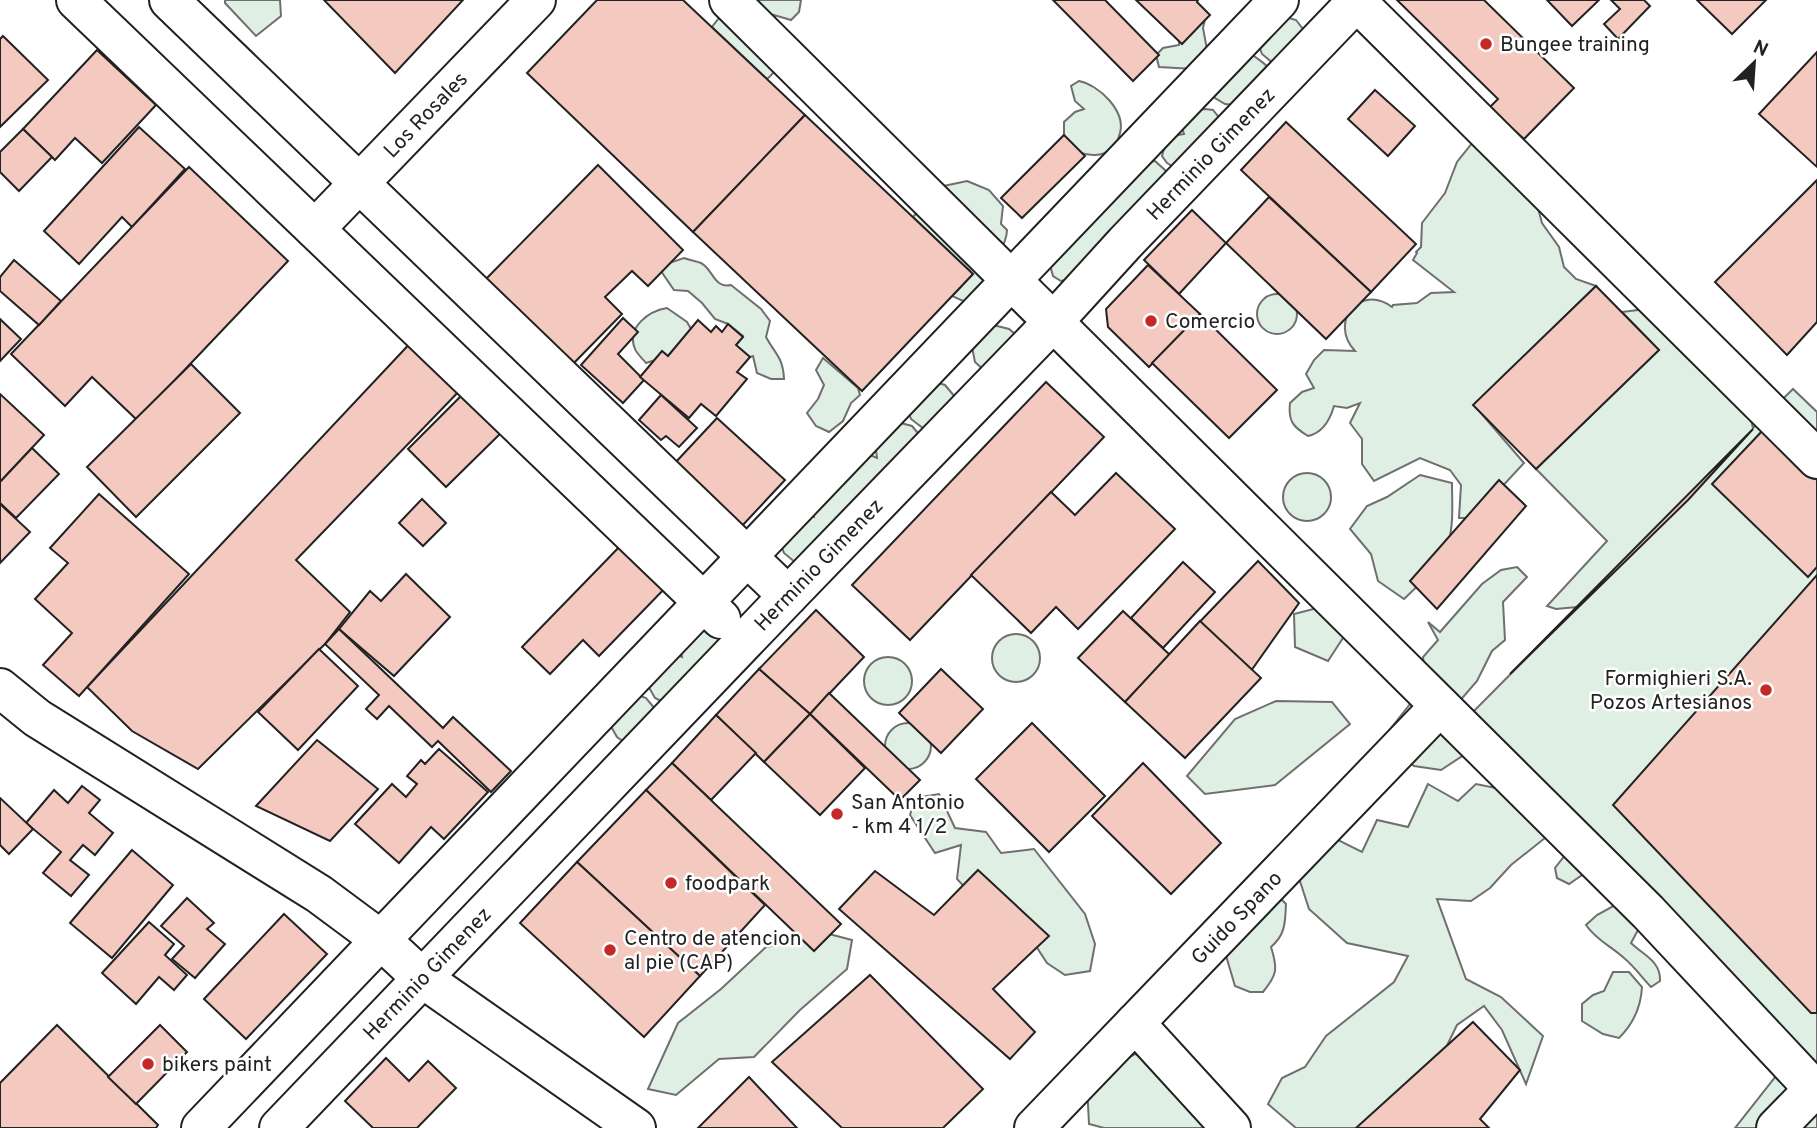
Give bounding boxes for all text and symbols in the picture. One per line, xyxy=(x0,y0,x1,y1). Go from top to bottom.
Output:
north arrow xyxy=(1719,28,1789,98)
place label: Bungee training xyxy=(1500,32,1650,59)
marker: Bungee training xyxy=(1478,36,1494,52)
text: N xyxy=(1749,36,1772,63)
street label: Los Rosales xyxy=(379,67,474,165)
street label: Herminio Gimenez xyxy=(1142,82,1282,227)
place label: Comercio xyxy=(1165,309,1255,336)
marker: Comercio xyxy=(1143,313,1159,329)
street label: Herminio Gimenez xyxy=(749,493,890,638)
place label: Formighieri S.A. Pozos Artesianos xyxy=(1590,666,1752,717)
marker: Formighieri S.A. Pozos Artesianos xyxy=(1758,682,1774,698)
place label: San Antonio - km 4 1/2 xyxy=(851,790,965,841)
marker: San Antonio - km 4 1/2 xyxy=(829,806,845,822)
street label: Guido Spano xyxy=(1186,866,1289,971)
place label: foodpark xyxy=(685,871,770,898)
marker: foodpark xyxy=(663,875,679,891)
street label: Herminio Gimenez xyxy=(358,902,498,1047)
place label: Centro de atencion al pie (CAP) xyxy=(624,926,802,977)
marker: Centro de atencion al pie (CAP) xyxy=(602,942,618,958)
place label: bikers paint xyxy=(162,1052,272,1079)
marker: bikers paint xyxy=(140,1056,156,1072)

